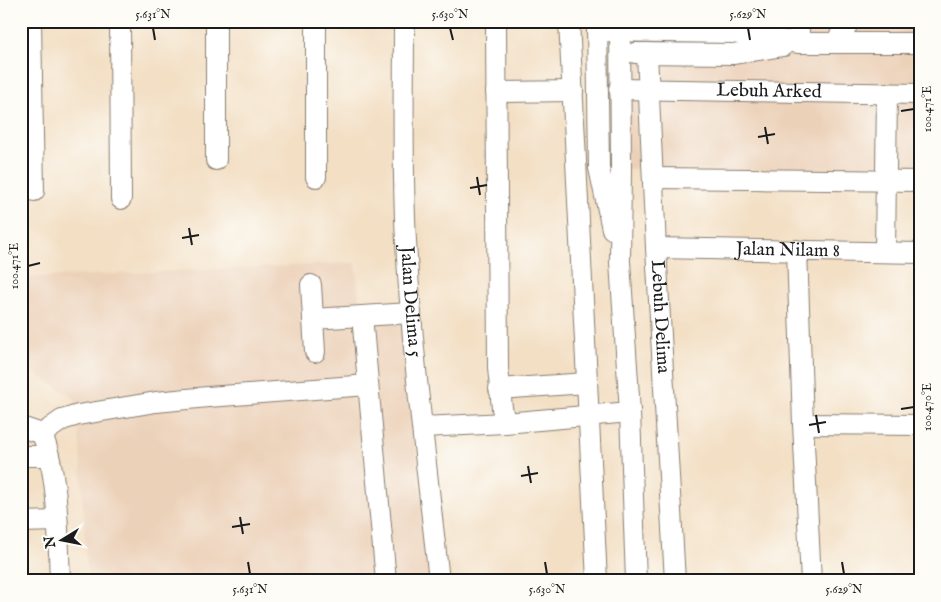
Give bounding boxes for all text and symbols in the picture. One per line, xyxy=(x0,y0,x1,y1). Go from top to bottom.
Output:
text: 5.631°N xyxy=(135,7,171,22)
text: 5.630°N xyxy=(432,7,469,22)
text: 5.629°N xyxy=(729,7,767,22)
street label: Lebuh Arked xyxy=(716,79,823,104)
text: 100.471°E xyxy=(920,86,935,132)
street label: Jalan Nilam 8 xyxy=(734,237,840,263)
text: 100.471°E xyxy=(7,243,22,289)
street label: Jalan Delima 5 xyxy=(394,244,427,359)
street label: Lebuh Delima xyxy=(645,259,675,375)
text: 100.470°E xyxy=(920,383,935,431)
north arrow xyxy=(38,514,88,564)
text: N xyxy=(40,535,60,551)
text: 5.631°N xyxy=(232,582,268,597)
text: 5.630°N xyxy=(529,582,566,597)
text: 5.629°N xyxy=(825,582,863,597)

